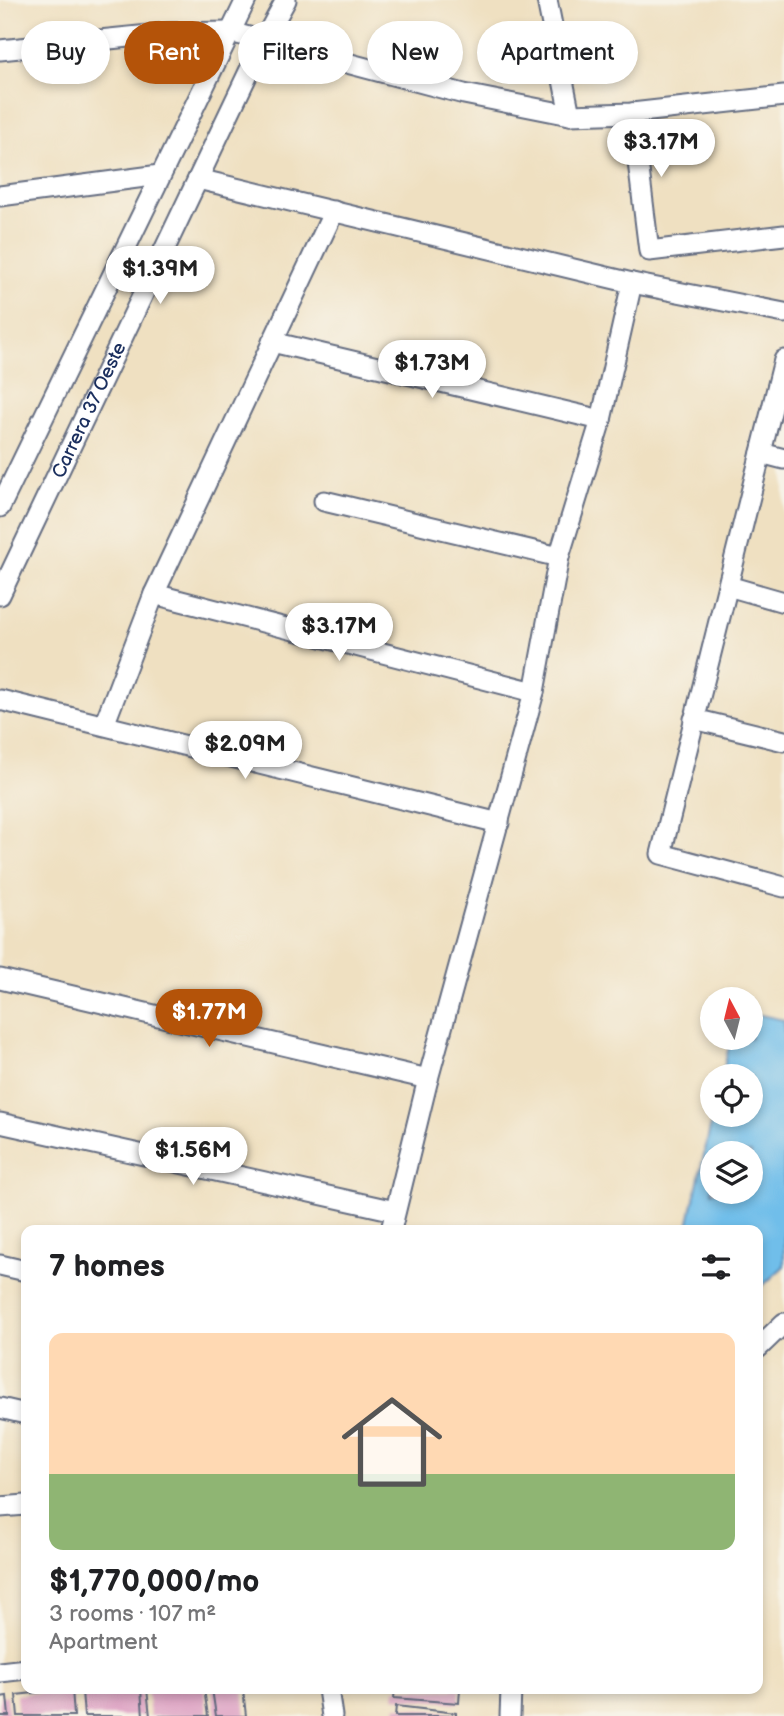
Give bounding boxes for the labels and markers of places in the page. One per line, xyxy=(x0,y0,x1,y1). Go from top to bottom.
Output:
pin: $3.17M xyxy=(604,120,718,179)
pin: $1.39M xyxy=(103,246,217,306)
pin: $1.73M xyxy=(375,340,489,400)
pin: $3.17M xyxy=(282,604,396,663)
pin: $2.09M xyxy=(188,722,302,781)
pin: $1.77M xyxy=(152,990,266,1049)
pin: $1.56M xyxy=(136,1128,250,1187)

